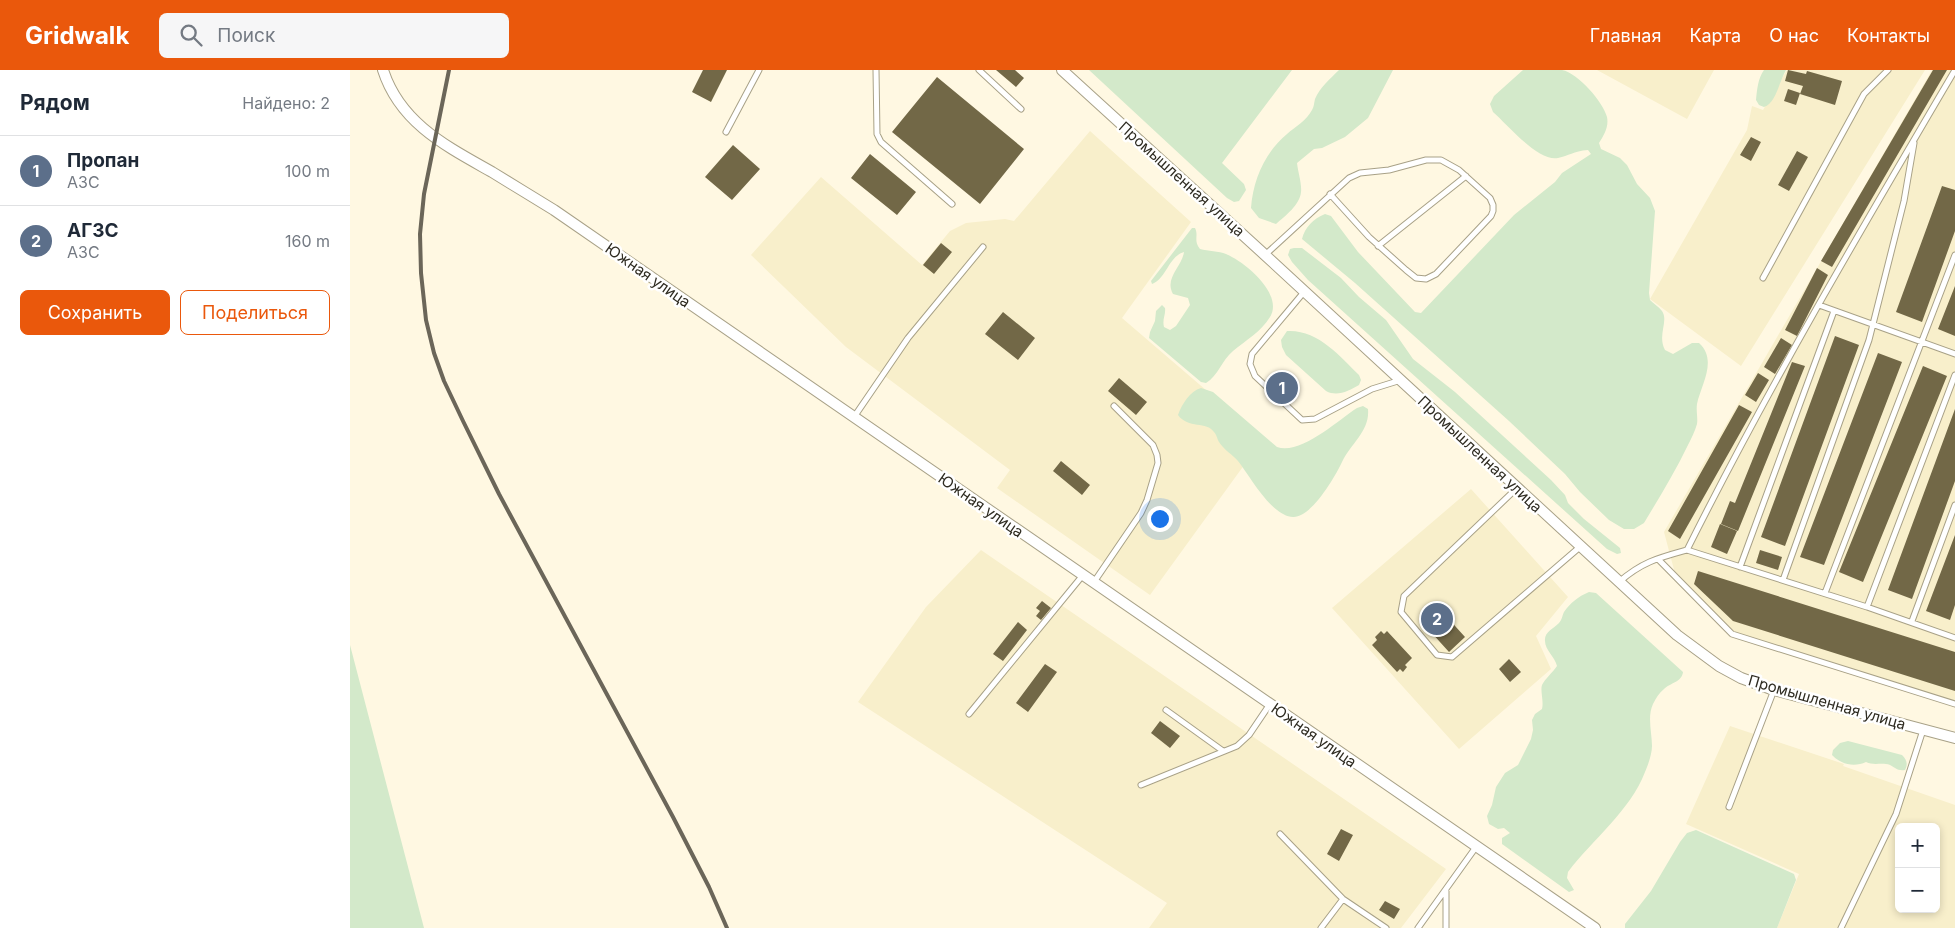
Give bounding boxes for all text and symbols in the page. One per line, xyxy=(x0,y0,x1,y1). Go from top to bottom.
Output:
search box xyxy=(159,13,509,58)
text: Gridwalk xyxy=(25,21,129,50)
icon: search xyxy=(177,21,205,49)
text: Поиск xyxy=(217,24,275,47)
text: Главная xyxy=(1590,25,1661,46)
text: Карта xyxy=(1689,25,1741,46)
text: О нас xyxy=(1769,25,1819,46)
text: Контакты xyxy=(1847,25,1930,46)
text: Рядом xyxy=(20,90,90,115)
text: Найдено: 2 xyxy=(242,93,330,113)
street label: Промышленная улица xyxy=(1115,117,1249,241)
text: Пропан xyxy=(67,149,139,172)
text: 1 xyxy=(33,161,39,181)
text: 100 m xyxy=(285,161,330,181)
text: АЗС xyxy=(67,172,100,192)
text: АГЗС xyxy=(67,219,119,242)
text: 2 xyxy=(31,231,41,251)
text: 160 m xyxy=(285,231,330,251)
street label: Южная улица xyxy=(602,239,694,311)
text: АЗС xyxy=(67,242,100,262)
button: Сохранить xyxy=(20,290,170,335)
button: Поделиться xyxy=(180,290,330,335)
pin: 1 xyxy=(1266,369,1298,407)
street label: Промышленная улица xyxy=(1414,391,1546,517)
street label: Южная улица xyxy=(935,469,1027,541)
your location xyxy=(1147,506,1173,532)
pin: 2 xyxy=(1421,600,1453,638)
street label: Промышленная улица xyxy=(1746,670,1908,734)
street label: Южная улица xyxy=(1268,699,1360,771)
map controls xyxy=(1895,823,1940,913)
button: + xyxy=(1895,823,1940,868)
button: − xyxy=(1895,868,1940,913)

